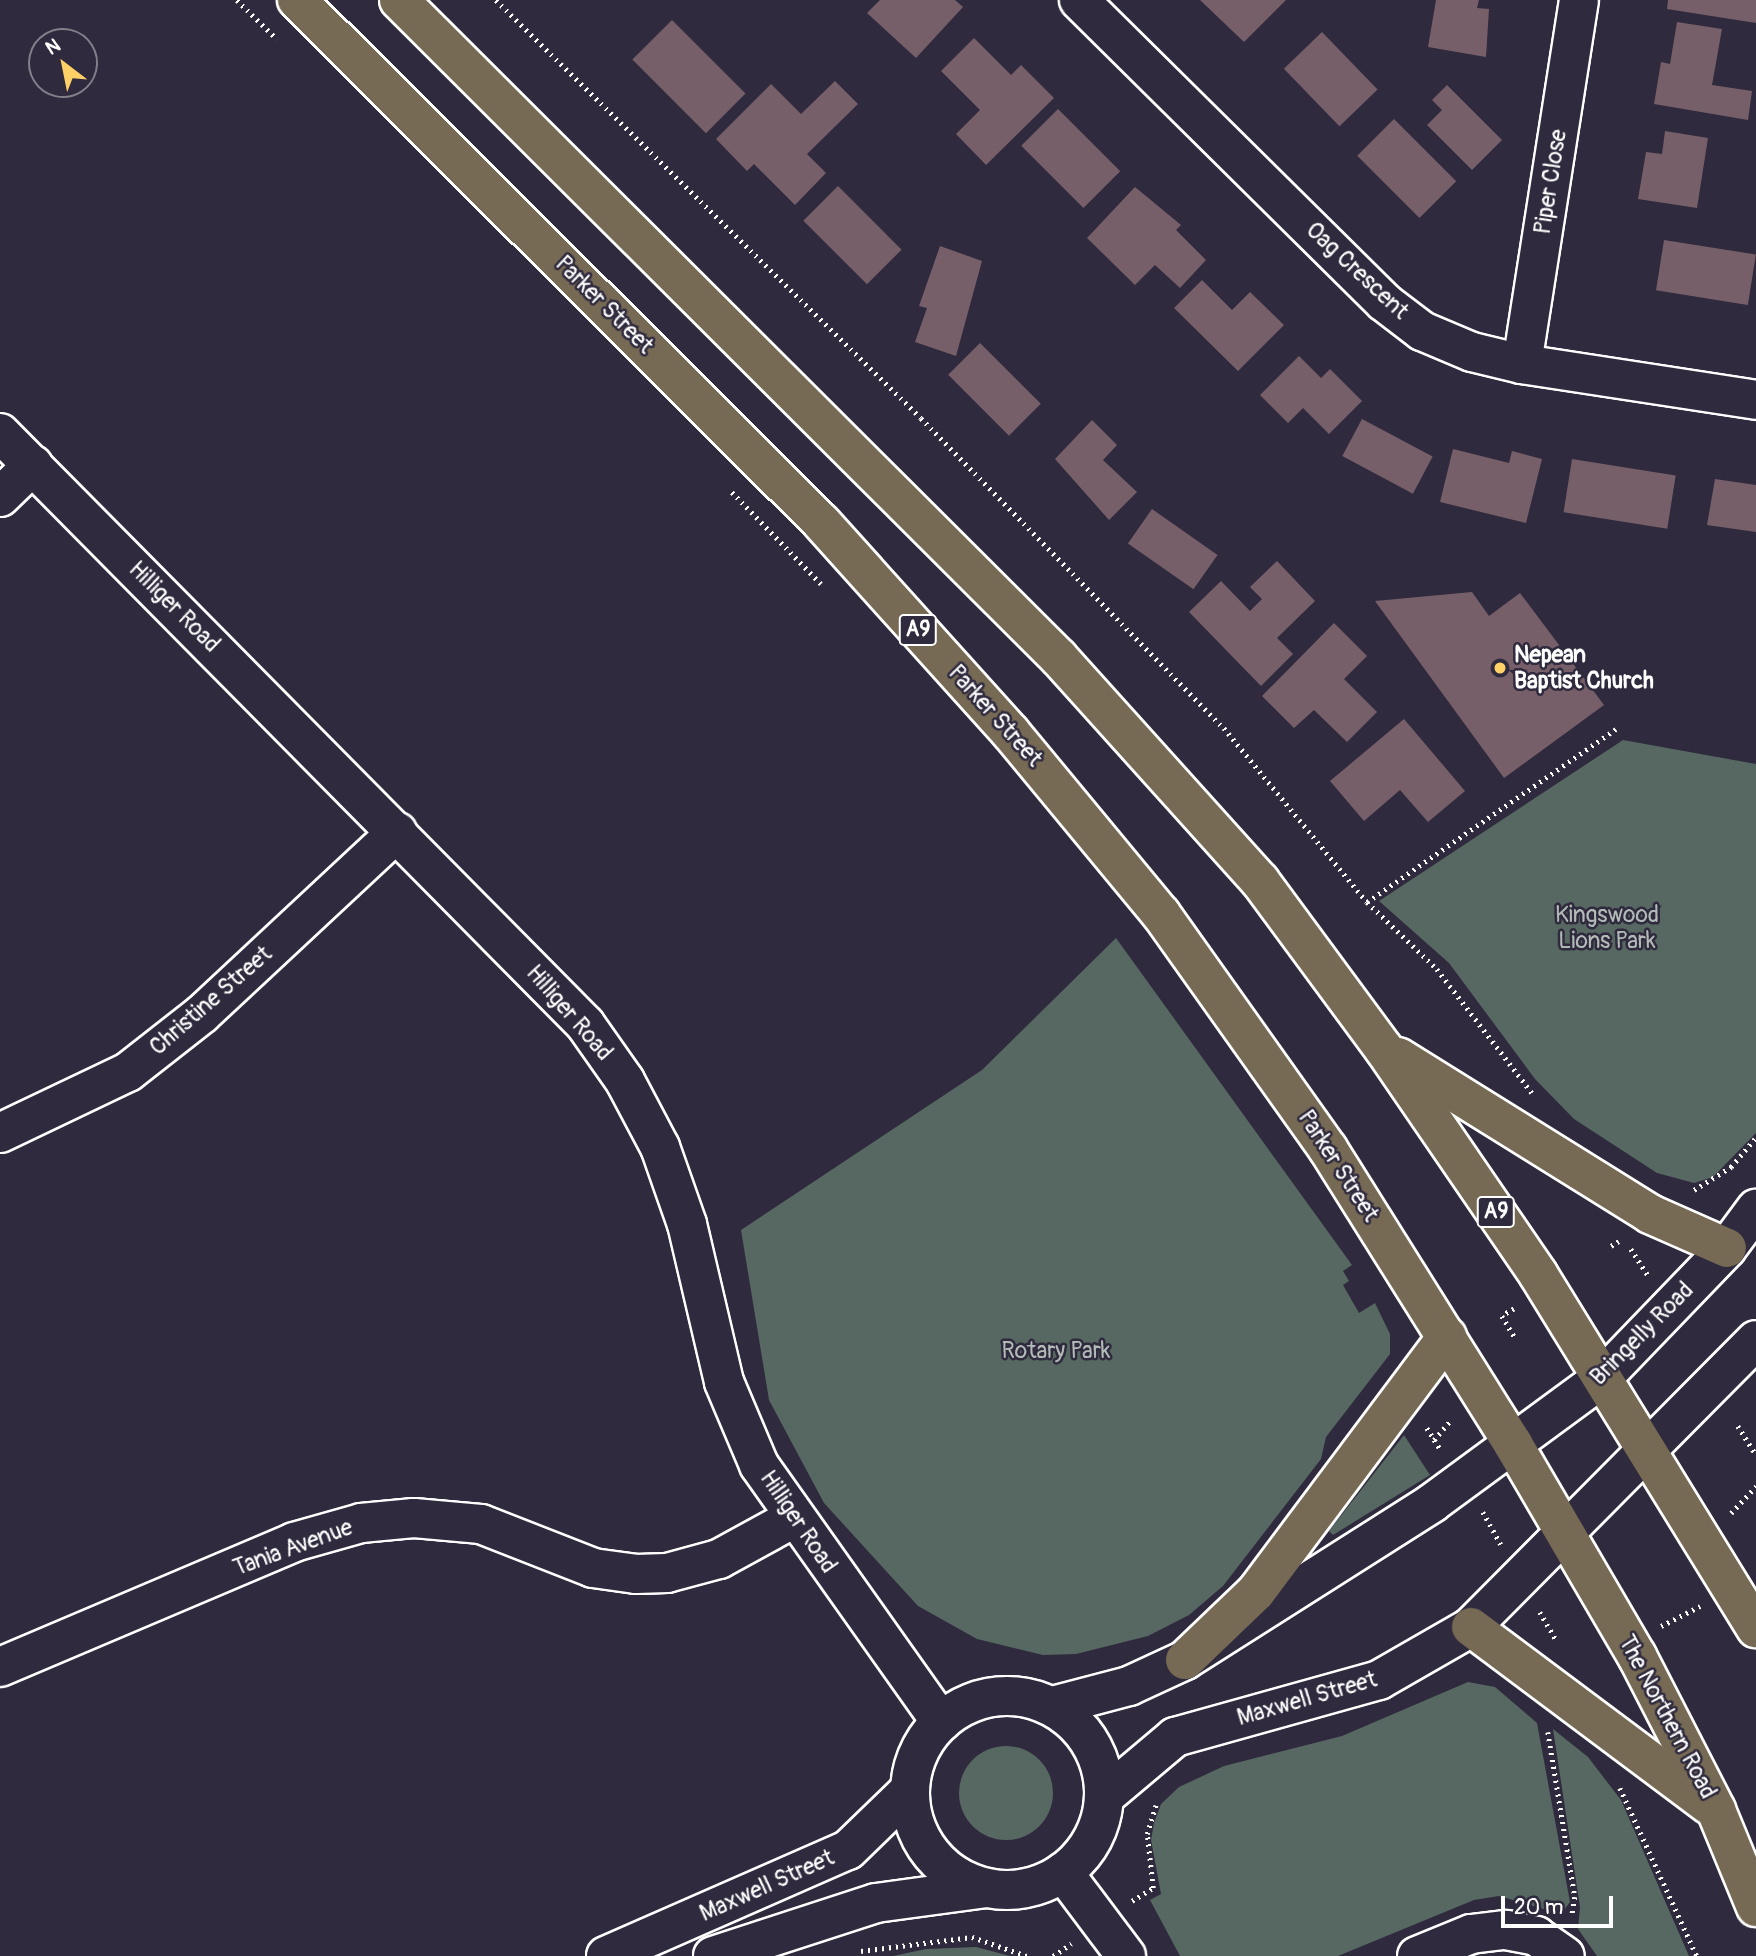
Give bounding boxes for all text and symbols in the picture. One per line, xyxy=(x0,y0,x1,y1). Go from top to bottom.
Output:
north arrow xyxy=(28,28,98,98)
text: N xyxy=(41,33,65,60)
street label: Piper Close xyxy=(1529,128,1573,236)
street label: Oag Crescent xyxy=(1300,217,1414,325)
street label: Parker Street xyxy=(549,250,659,360)
street label: Hilliger Road xyxy=(123,556,225,658)
road number: A9 xyxy=(899,612,937,648)
place label: Nepean Baptist Church xyxy=(1514,641,1654,695)
street label: Parker Street xyxy=(942,660,1048,772)
marker: Nepean Baptist Church xyxy=(1492,660,1508,676)
park label: Kingswood Lions Park xyxy=(1555,901,1659,955)
street label: Christine Street xyxy=(144,941,278,1061)
street label: Hilliger Road xyxy=(520,960,618,1066)
street label: Parker Street xyxy=(1292,1105,1384,1227)
road number: A9 xyxy=(1477,1194,1515,1230)
street label: Bringelly Road xyxy=(1585,1277,1699,1391)
park label: Rotary Park xyxy=(1002,1337,1110,1365)
street label: Hilliger Road xyxy=(754,1466,842,1578)
street label: Tania Avenue xyxy=(230,1514,356,1582)
street label: The Northern Road xyxy=(1612,1631,1722,1803)
street label: Maxwell Street xyxy=(1234,1666,1380,1732)
street label: Maxwell Street xyxy=(696,1844,838,1928)
scale bar xyxy=(1504,1882,1616,1926)
text: 20 m xyxy=(1514,1894,1563,1921)

